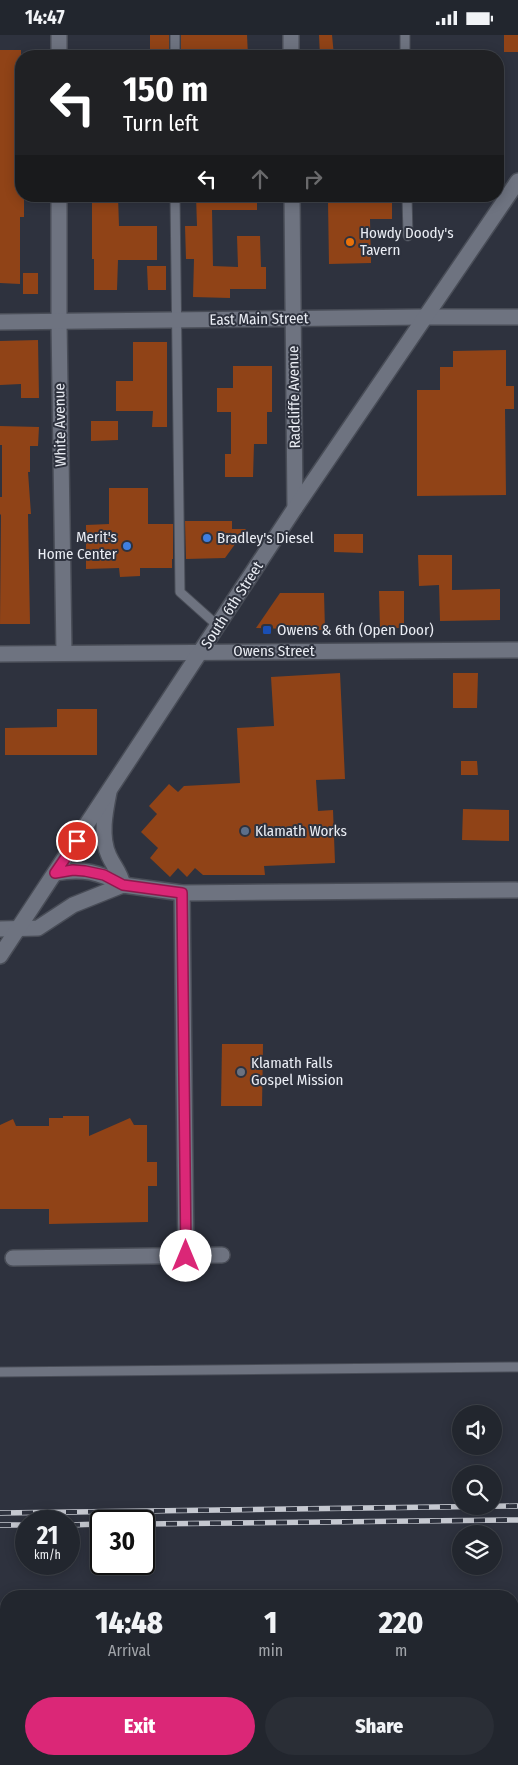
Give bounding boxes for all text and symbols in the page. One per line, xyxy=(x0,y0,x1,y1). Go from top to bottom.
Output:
text: 14:47 xyxy=(25,6,65,29)
text: 150 m xyxy=(123,68,208,110)
icon: left xyxy=(40,70,105,135)
text: Turn left xyxy=(123,110,199,137)
icon: left xyxy=(193,165,221,193)
icon: ahead xyxy=(246,165,274,193)
icon: right xyxy=(299,165,327,193)
place label: Howdy Doody's Tavern xyxy=(360,224,454,259)
marker: Howdy Doody's Tavern xyxy=(344,236,356,248)
street label: East Main Street xyxy=(209,309,309,329)
street label: Radcliffe Avenue xyxy=(284,346,304,448)
street label: White Avenue xyxy=(50,383,70,467)
place label: Merit's Home Center xyxy=(38,528,118,563)
place label: Bradley's Diesel xyxy=(217,529,314,547)
marker: Bradley's Diesel xyxy=(201,532,213,544)
marker: Merit's Home Center xyxy=(121,540,133,552)
street label: South 6th Street xyxy=(197,558,267,652)
place label: Owens & 6th (Open Door) xyxy=(277,621,434,639)
marker: Owens & 6th (Open Door) xyxy=(261,624,273,636)
street label: Owens Street xyxy=(233,642,315,660)
pin xyxy=(56,820,98,862)
place label: Klamath Works xyxy=(255,822,347,840)
marker: Klamath Works xyxy=(239,825,251,837)
icon: arrive xyxy=(63,827,91,855)
place label: Klamath Falls Gospel Mission xyxy=(251,1054,343,1089)
marker: Klamath Falls Gospel Mission xyxy=(235,1066,247,1078)
position arrow xyxy=(159,1229,211,1281)
map controls xyxy=(452,1405,502,1575)
button: sound xyxy=(452,1405,502,1455)
button: search xyxy=(452,1465,502,1515)
speed limit sign: 30 xyxy=(90,1510,155,1575)
text: 21 xyxy=(37,1521,58,1551)
button: layers xyxy=(452,1525,502,1575)
text: km/h xyxy=(34,1548,61,1562)
text: 14:48 xyxy=(96,1605,163,1641)
text: 1 xyxy=(264,1605,277,1641)
text: 220 xyxy=(379,1605,423,1641)
text: Arrival xyxy=(108,1641,150,1660)
text: min xyxy=(258,1641,283,1660)
text: m xyxy=(395,1641,407,1660)
button: Exit xyxy=(25,1697,255,1755)
button: Share xyxy=(265,1697,494,1755)

